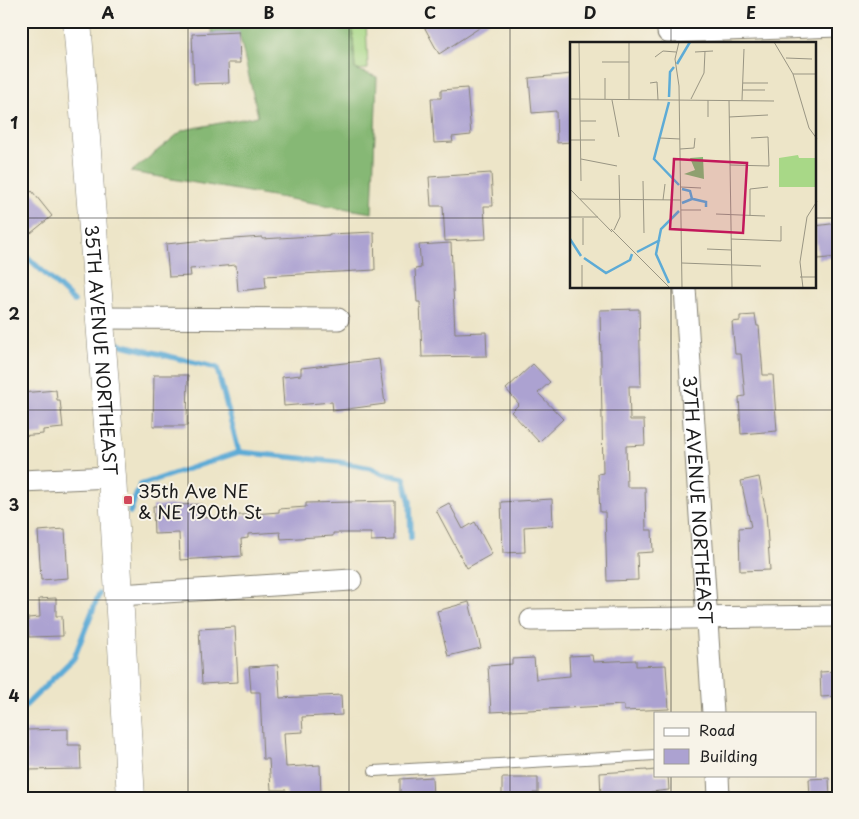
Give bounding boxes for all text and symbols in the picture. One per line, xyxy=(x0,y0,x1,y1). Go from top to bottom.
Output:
text: A xyxy=(102,0,115,24)
text: B xyxy=(264,0,275,24)
text: C xyxy=(424,0,436,24)
text: D xyxy=(584,0,596,24)
text: E xyxy=(746,0,756,24)
inset map xyxy=(570,42,816,289)
text: 1 xyxy=(10,110,18,134)
street label: 35TH AVENUE NORTHEAST xyxy=(79,224,125,477)
text: 2 xyxy=(8,301,20,325)
street label: 37TH AVENUE NORTHEAST xyxy=(677,374,721,625)
place label: 35th Ave NE & NE 190th St xyxy=(138,477,262,525)
text: 3 xyxy=(9,492,19,516)
marker: 35th Ave NE & NE 190th St xyxy=(122,494,134,506)
text: 4 xyxy=(9,683,20,707)
legend xyxy=(654,712,816,776)
text: Road xyxy=(699,718,735,741)
text: Building xyxy=(699,744,758,767)

